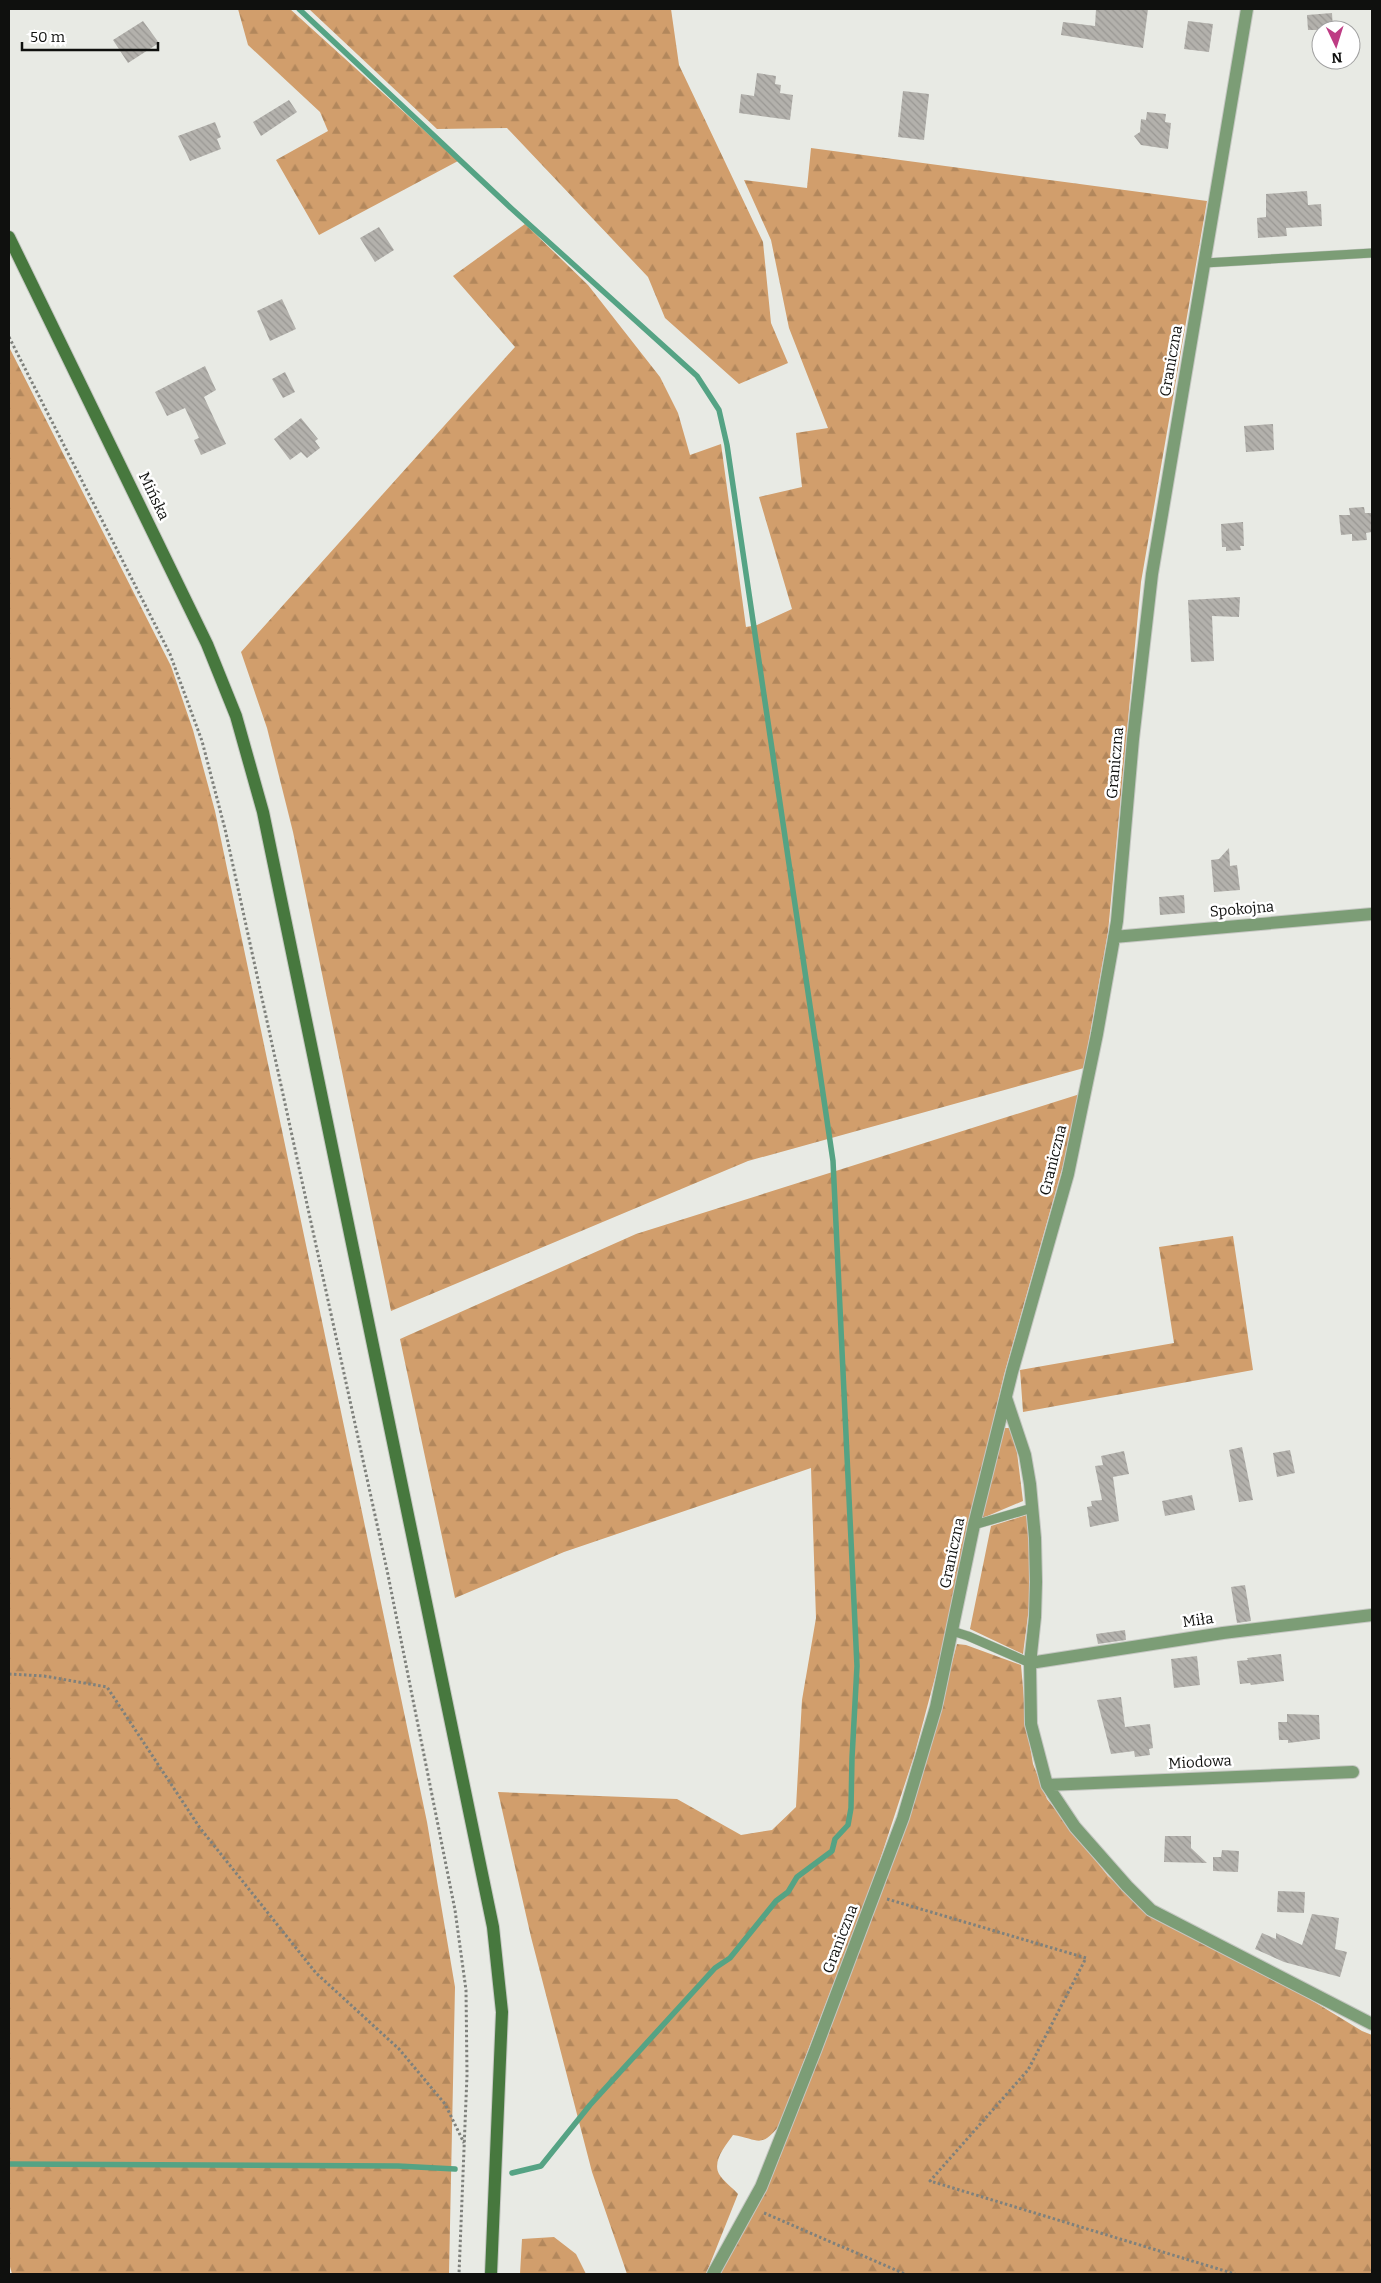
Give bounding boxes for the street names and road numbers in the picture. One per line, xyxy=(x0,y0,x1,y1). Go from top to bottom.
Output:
street label: Graniczna xyxy=(1156,324,1186,398)
street label: Mińska xyxy=(135,469,173,523)
street label: Graniczna xyxy=(1103,726,1127,800)
street label: Spokojna xyxy=(1209,897,1275,921)
street label: Graniczna xyxy=(1036,1123,1070,1197)
street label: Graniczna xyxy=(936,1516,968,1590)
street label: Miła xyxy=(1181,1609,1215,1631)
street label: Miodowa xyxy=(1168,1751,1232,1773)
street label: Graniczna xyxy=(819,1902,861,1976)

